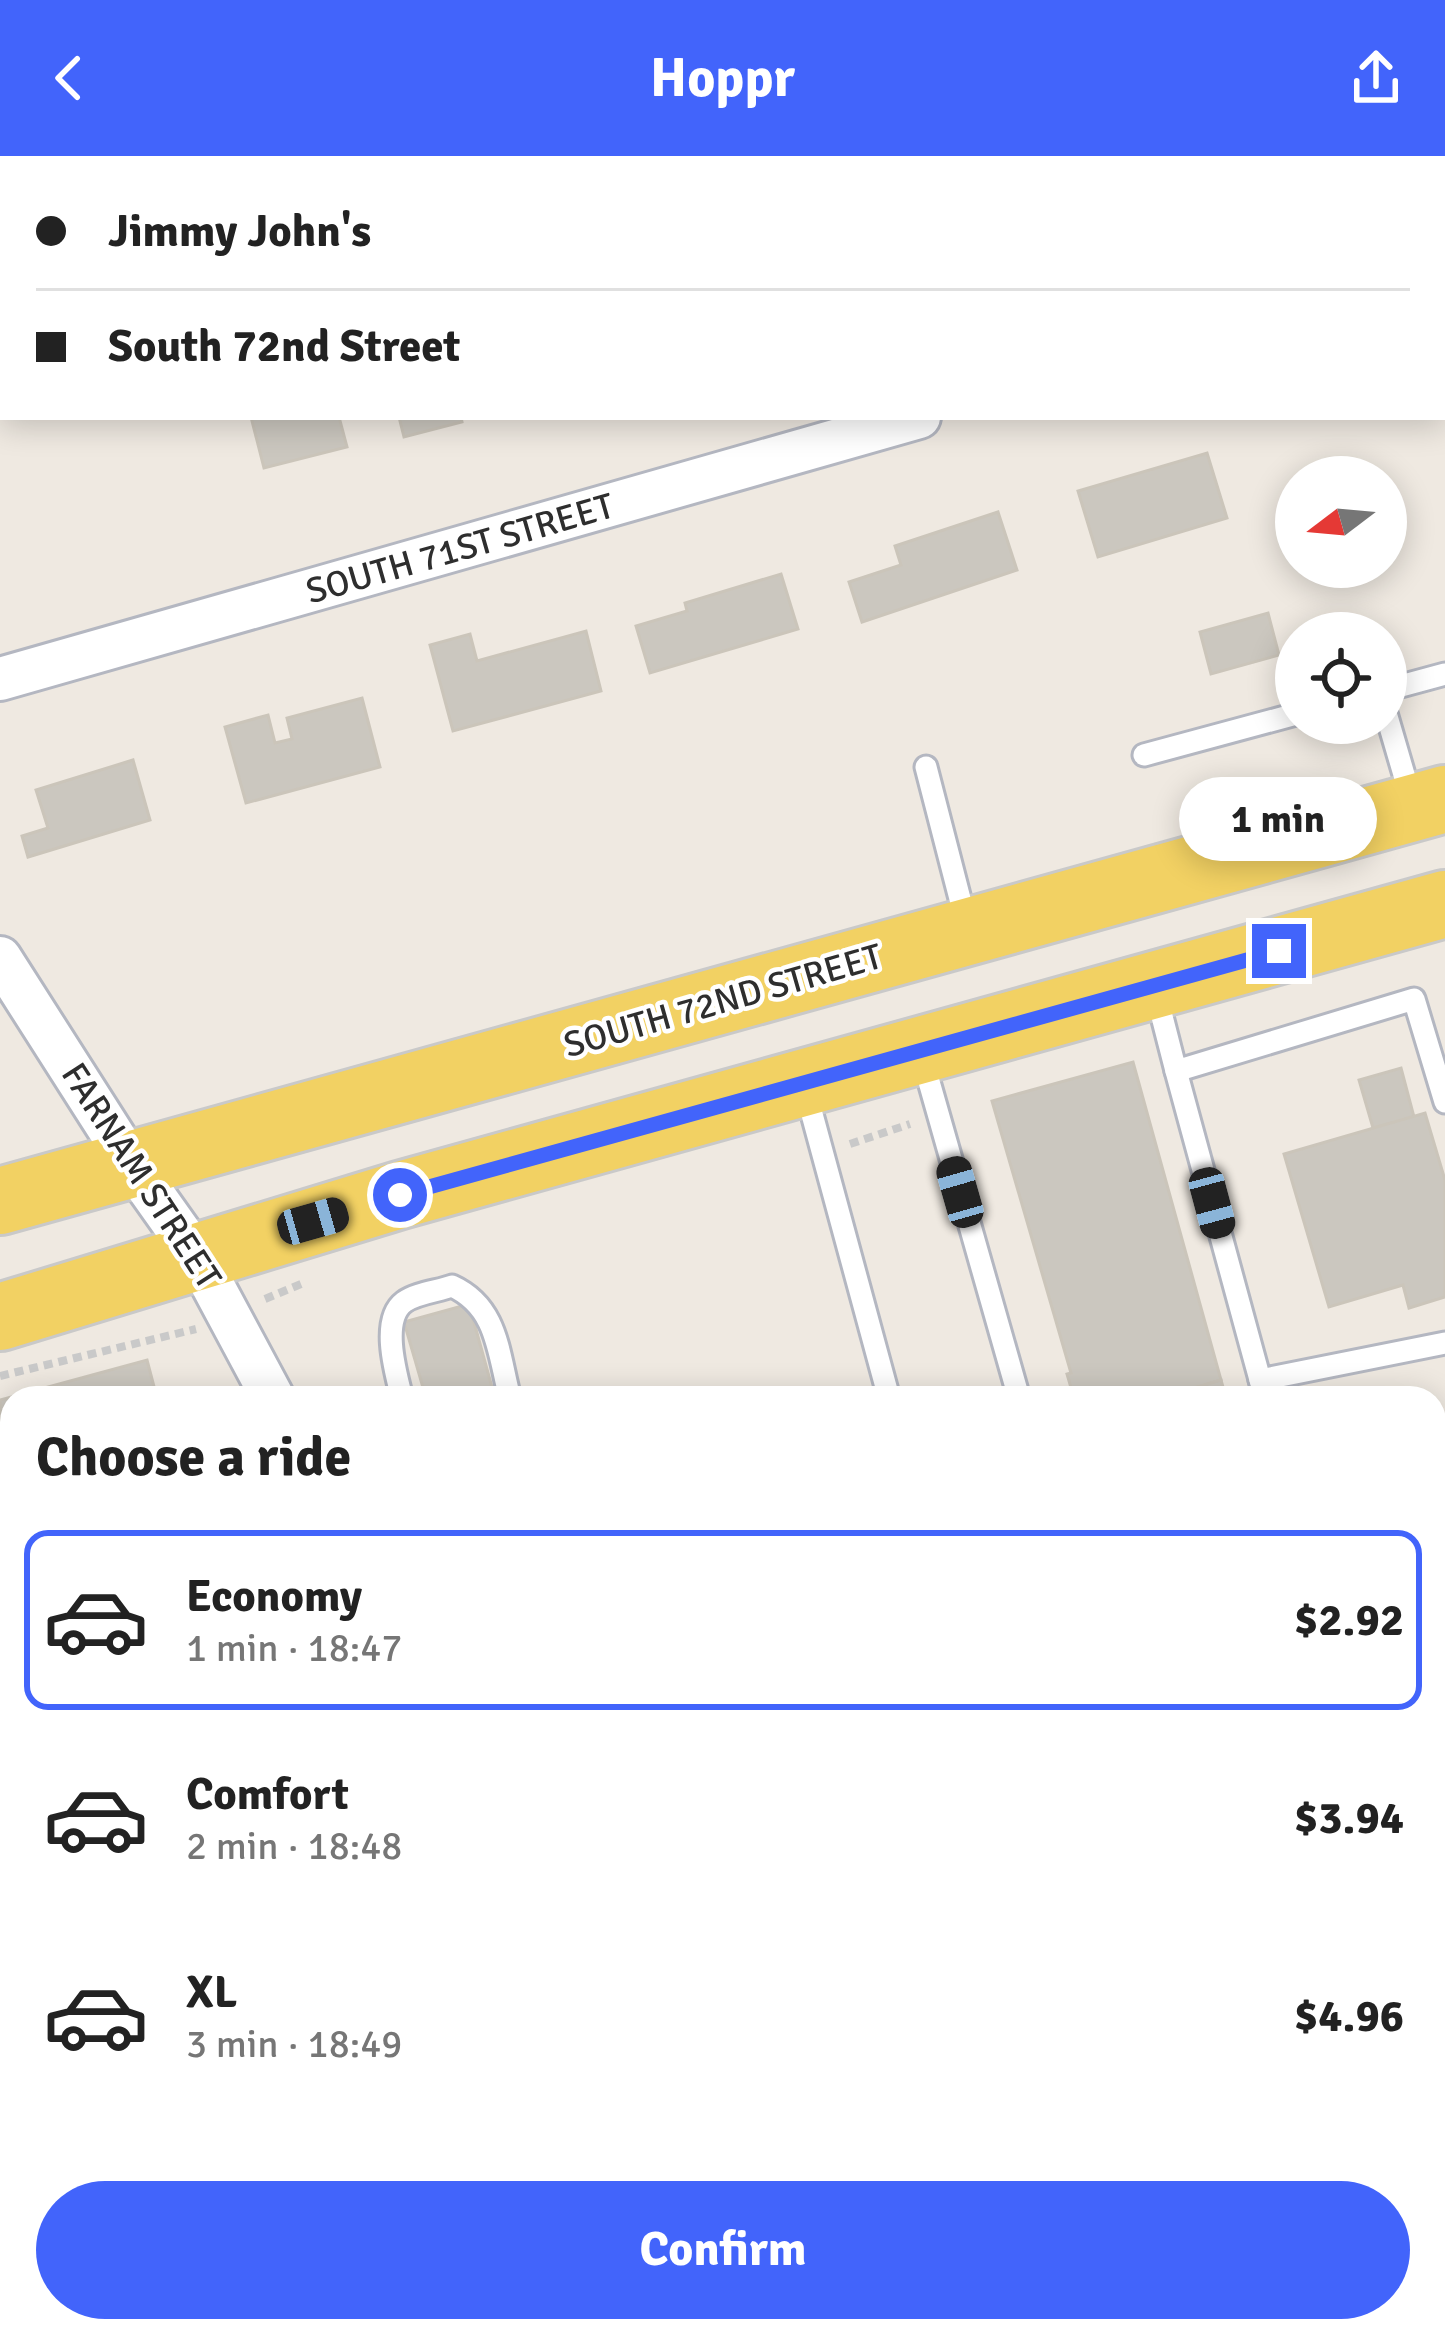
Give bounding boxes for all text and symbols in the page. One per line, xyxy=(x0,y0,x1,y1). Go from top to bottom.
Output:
icon: back xyxy=(36,45,102,111)
text: Hoppr xyxy=(650,45,795,112)
icon: share xyxy=(1343,45,1409,111)
text: Jimmy John's xyxy=(108,204,371,259)
text: South 72nd Street xyxy=(108,319,460,374)
north arrow xyxy=(1275,456,1407,588)
map controls xyxy=(1275,456,1407,744)
street label: SOUTH 71ST STREET xyxy=(301,483,619,614)
button: locate xyxy=(1275,612,1407,744)
callout: 1 min xyxy=(1180,777,1378,861)
text: 1 min xyxy=(1231,795,1325,843)
route end xyxy=(1252,924,1306,978)
street label: SOUTH 72ND STREET xyxy=(559,934,888,1068)
street label: FARNAM STREET xyxy=(51,1055,231,1298)
car xyxy=(933,1152,987,1232)
car xyxy=(1185,1164,1239,1242)
route start xyxy=(373,1168,427,1222)
car xyxy=(273,1194,353,1248)
text: Choose a ride xyxy=(36,1424,351,1491)
icon: car xyxy=(42,1566,150,1674)
text: Economy xyxy=(186,1569,362,1624)
text: $2.92 xyxy=(1294,1593,1404,1648)
text: 1 min · 18:47 xyxy=(186,1624,402,1672)
icon: car xyxy=(42,1764,150,1872)
text: Comfort xyxy=(186,1767,349,1822)
text: $3.94 xyxy=(1294,1791,1404,1846)
text: 2 min · 18:48 xyxy=(186,1822,402,1870)
icon: car xyxy=(42,1962,150,2070)
text: XL xyxy=(186,1965,237,2020)
text: $4.96 xyxy=(1294,1989,1404,2044)
text: 3 min · 18:49 xyxy=(186,2020,402,2068)
button: Confirm xyxy=(36,2181,1410,2319)

